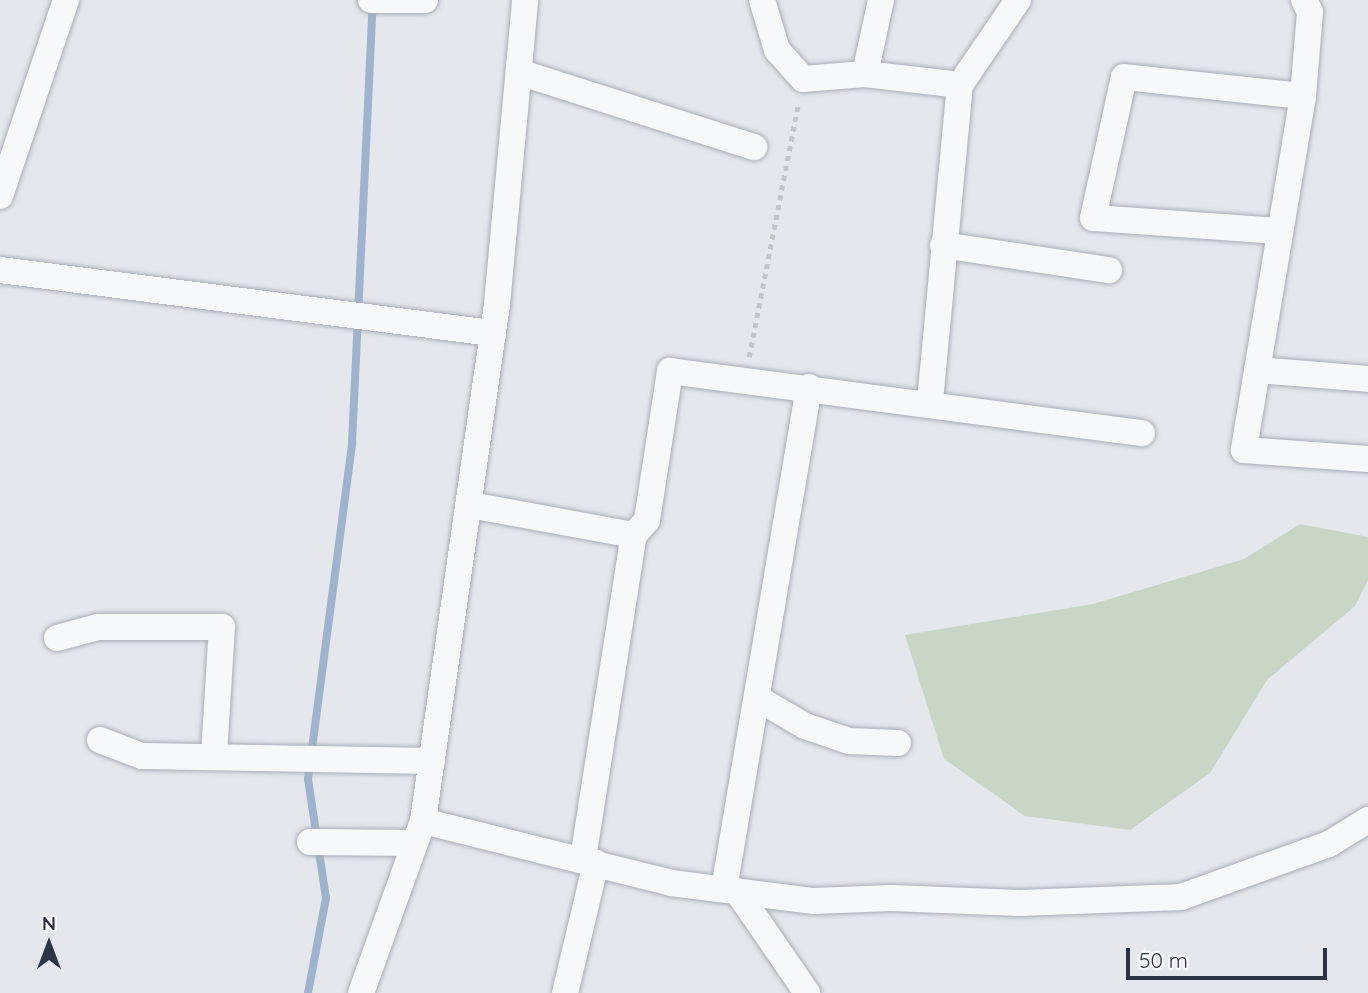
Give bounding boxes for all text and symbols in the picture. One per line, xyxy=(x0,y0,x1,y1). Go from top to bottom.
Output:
north arrow xyxy=(14,909,84,979)
text: N xyxy=(42,911,56,935)
scale bar xyxy=(1130,934,1331,978)
text: 50 m xyxy=(1139,947,1188,973)

